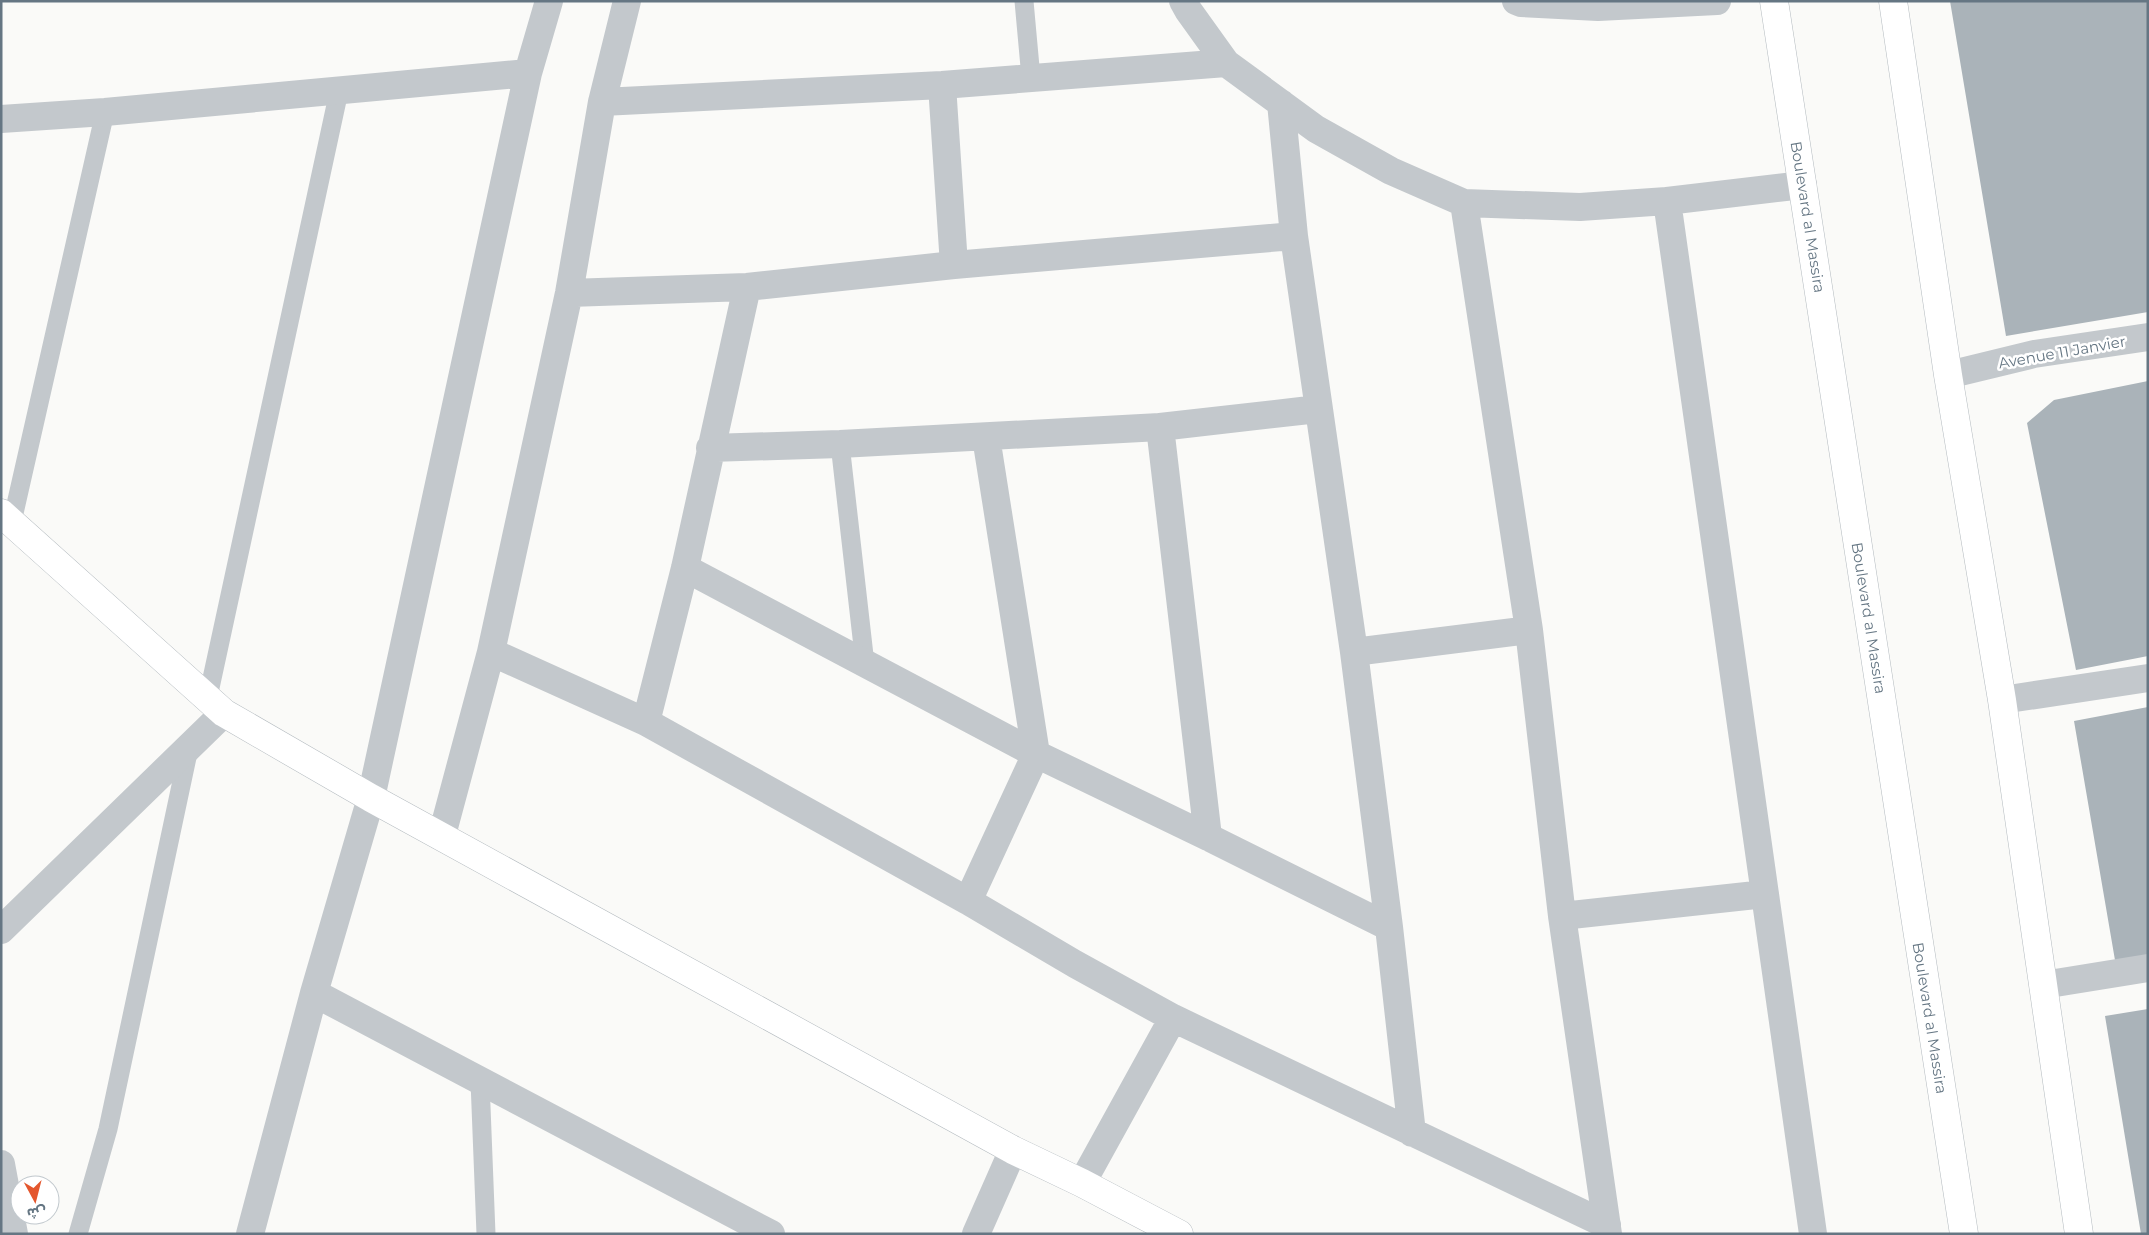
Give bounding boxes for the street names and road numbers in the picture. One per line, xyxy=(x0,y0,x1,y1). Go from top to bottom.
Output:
street label: Boulevard al Massira xyxy=(1787,140,1829,294)
street label: Avenue 11 Janvier xyxy=(1997,331,2127,373)
street label: Boulevard al Massira xyxy=(1848,541,1890,695)
street label: Boulevard al Massira xyxy=(1909,941,1951,1095)

